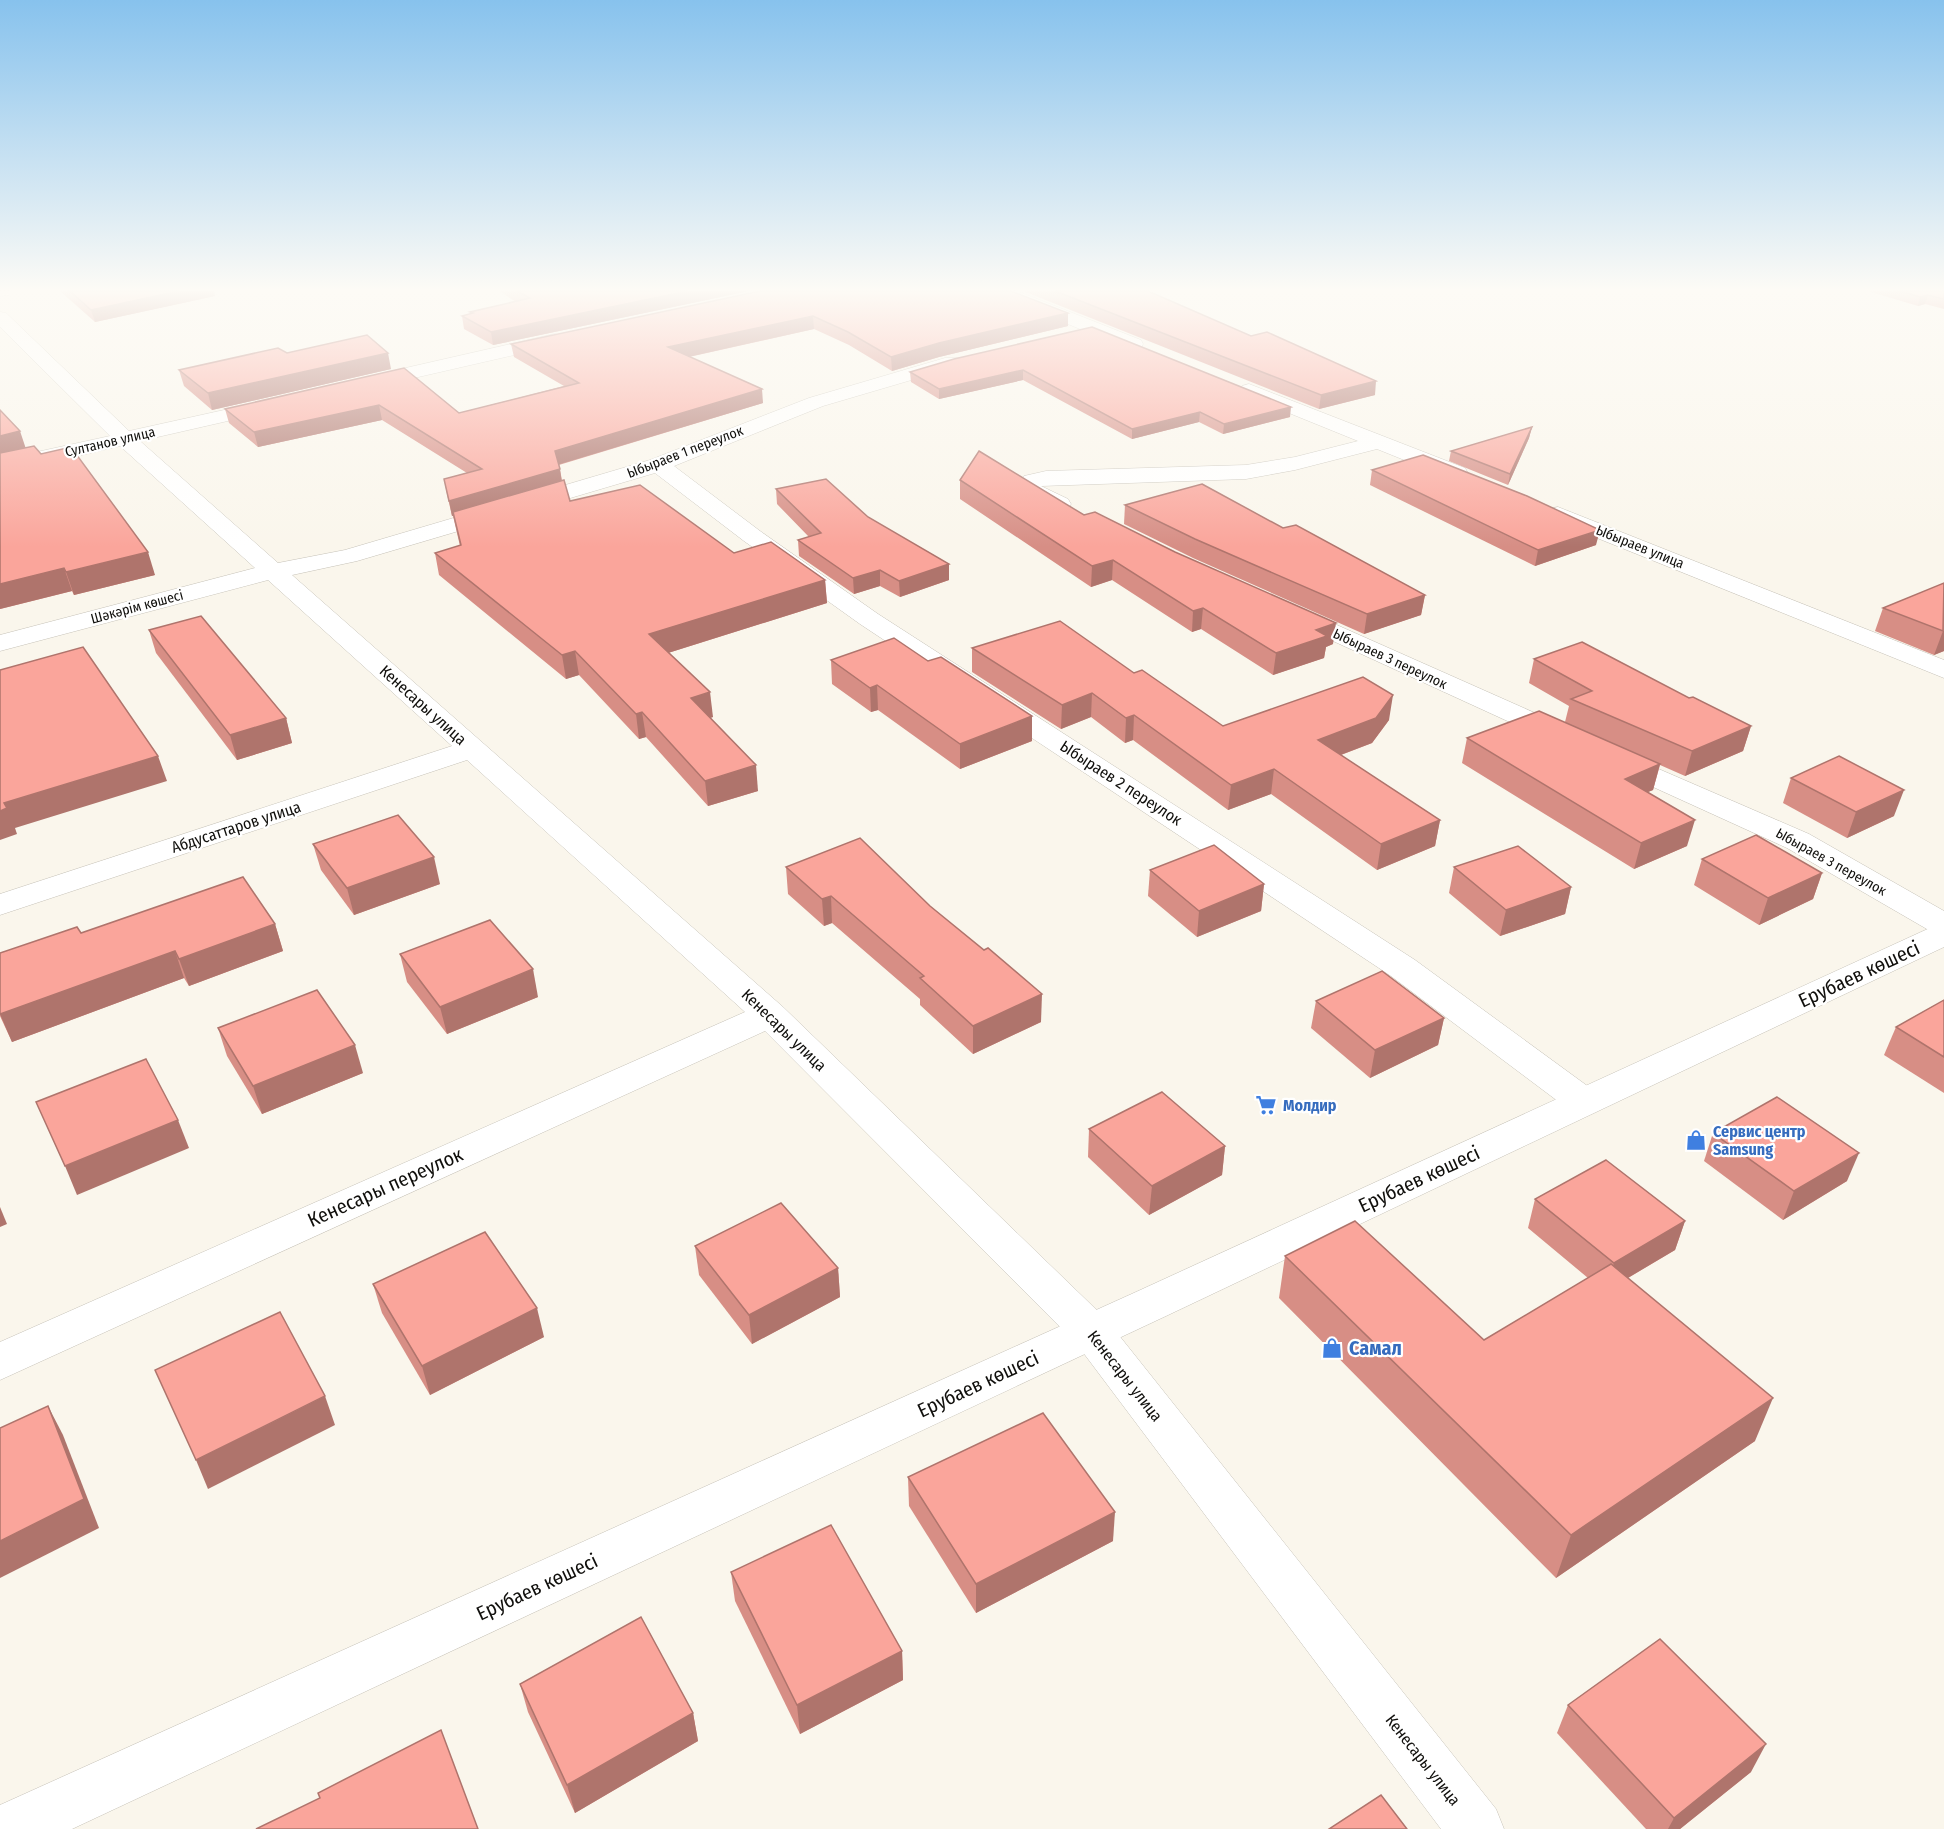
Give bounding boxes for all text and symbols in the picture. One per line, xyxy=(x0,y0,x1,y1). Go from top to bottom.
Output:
street label: Ыбыраев 1 переулок xyxy=(625,422,746,482)
street label: Султанов улица xyxy=(63,423,157,461)
street label: Ыбыраев улица xyxy=(1593,522,1687,572)
street label: Шәкәрім көшесі xyxy=(89,586,185,628)
street label: Ыбыраев 3 переулок xyxy=(1330,625,1450,693)
street label: Кенесары улица xyxy=(376,661,470,749)
street label: Ыбыраев 2 переулок xyxy=(1057,737,1186,830)
street label: Абдусаттаров улица xyxy=(169,797,303,857)
street label: Ыбыраев 3 переулок xyxy=(1773,825,1890,900)
street label: Ерубаев көшесі xyxy=(1795,935,1923,1013)
street label: Кенесары улица xyxy=(738,985,830,1075)
supermarket icon: Молдир xyxy=(1254,1093,1278,1117)
place label: Молдир xyxy=(1283,1096,1337,1115)
place label: Сервис центр Samsung xyxy=(1713,1122,1806,1159)
shop icon: Сервис центр Samsung xyxy=(1684,1128,1708,1152)
street label: Ерубаев көшесі xyxy=(1355,1140,1483,1218)
street label: Кенесары переулок xyxy=(304,1142,467,1232)
street label: Кенесары улица xyxy=(1084,1327,1166,1425)
shop icon: Самал xyxy=(1320,1336,1344,1360)
place label: Самал xyxy=(1349,1336,1402,1360)
street label: Ерубаев көшесі xyxy=(914,1345,1042,1423)
street label: Ерубаев көшесі xyxy=(473,1548,601,1626)
street label: Кенесары улица xyxy=(1382,1711,1464,1809)

